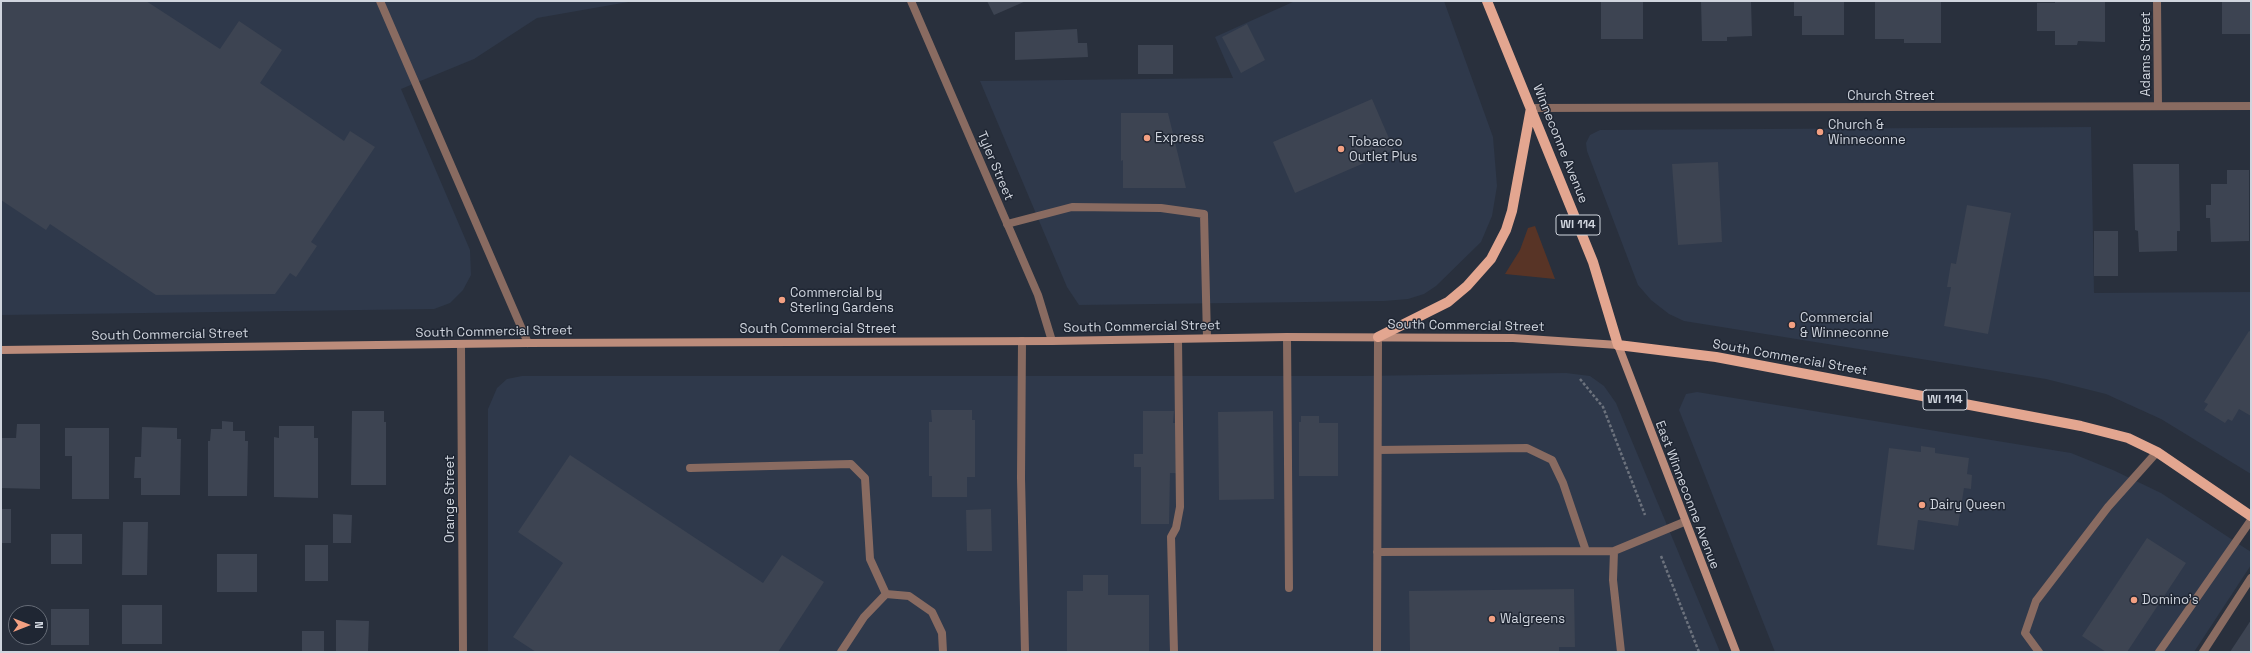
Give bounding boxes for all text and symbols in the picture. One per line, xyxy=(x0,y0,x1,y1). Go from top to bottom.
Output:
street label: Adams Street xyxy=(2138,11,2154,97)
street label: Winneconne Avenue xyxy=(1529,82,1591,206)
street label: Church Street xyxy=(1847,88,1935,104)
place label: Church & Winneconne xyxy=(1828,117,1906,148)
marker: Church & Winneconne xyxy=(1815,127,1825,137)
street label: Tyler Street xyxy=(973,129,1017,203)
place label: Express xyxy=(1155,130,1204,146)
marker: Express xyxy=(1142,133,1152,143)
place label: Tobacco Outlet Plus xyxy=(1349,134,1417,165)
marker: Tobacco Outlet Plus xyxy=(1336,144,1346,154)
road number: WI 114 xyxy=(1556,215,1600,235)
place label: Commercial by Sterling Gardens xyxy=(790,285,894,316)
marker: Commercial by Sterling Gardens xyxy=(777,295,787,305)
place label: Commercial & Winneconne xyxy=(1800,310,1889,341)
street label: South Commercial Street xyxy=(1387,317,1545,335)
street label: South Commercial Street xyxy=(1063,318,1221,336)
marker: Commercial & Winneconne xyxy=(1787,320,1797,330)
street label: South Commercial Street xyxy=(739,321,897,337)
street label: South Commercial Street xyxy=(415,323,573,341)
street label: South Commercial Street xyxy=(91,326,249,344)
street label: South Commercial Street xyxy=(1711,337,1869,379)
road number: WI 114 xyxy=(1923,390,1967,410)
street label: East Winneconne Avenue xyxy=(1651,419,1723,571)
street label: Orange Street xyxy=(442,455,458,543)
place label: Dairy Queen xyxy=(1930,497,2005,513)
marker: Dairy Queen xyxy=(1917,500,1927,510)
place label: Domino's xyxy=(2142,592,2199,608)
marker: Domino's xyxy=(2129,595,2139,605)
north arrow xyxy=(8,605,48,645)
place label: Walgreens xyxy=(1500,611,1565,627)
marker: Walgreens xyxy=(1487,614,1497,624)
text: N xyxy=(32,621,46,629)

